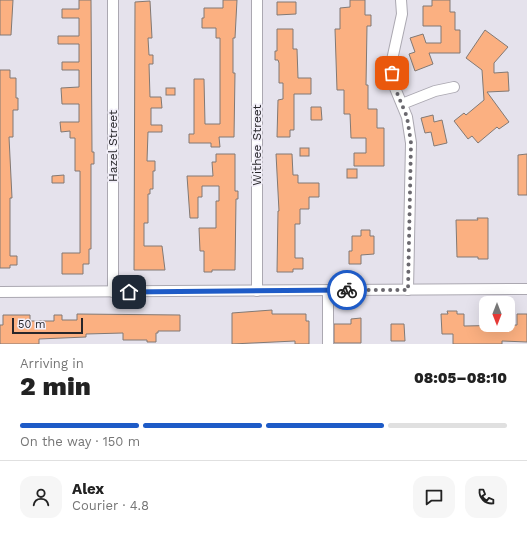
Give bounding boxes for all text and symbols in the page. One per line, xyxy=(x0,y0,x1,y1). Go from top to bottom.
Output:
pin xyxy=(375,56,409,90)
icon: bag xyxy=(381,62,403,84)
street label: Withee Street xyxy=(250,104,264,186)
street label: Hazel Street xyxy=(106,110,120,182)
courier xyxy=(327,270,367,310)
pin xyxy=(112,275,146,309)
icon: bike xyxy=(336,279,358,301)
icon: home xyxy=(118,281,140,303)
north arrow xyxy=(479,296,515,332)
map controls xyxy=(479,296,515,332)
scale bar xyxy=(12,316,83,335)
text: 50 m xyxy=(18,318,45,331)
text: Arriving in xyxy=(20,356,84,371)
text: 08:05–08:10 xyxy=(414,369,507,387)
text: 2 min xyxy=(20,371,91,401)
text: On the way · 150 m xyxy=(20,434,140,449)
button: person xyxy=(20,476,62,518)
button: chat xyxy=(413,476,455,518)
button: phone xyxy=(465,476,507,518)
text: Alex xyxy=(72,480,104,498)
text: Courier · 4.8 xyxy=(72,498,149,513)

